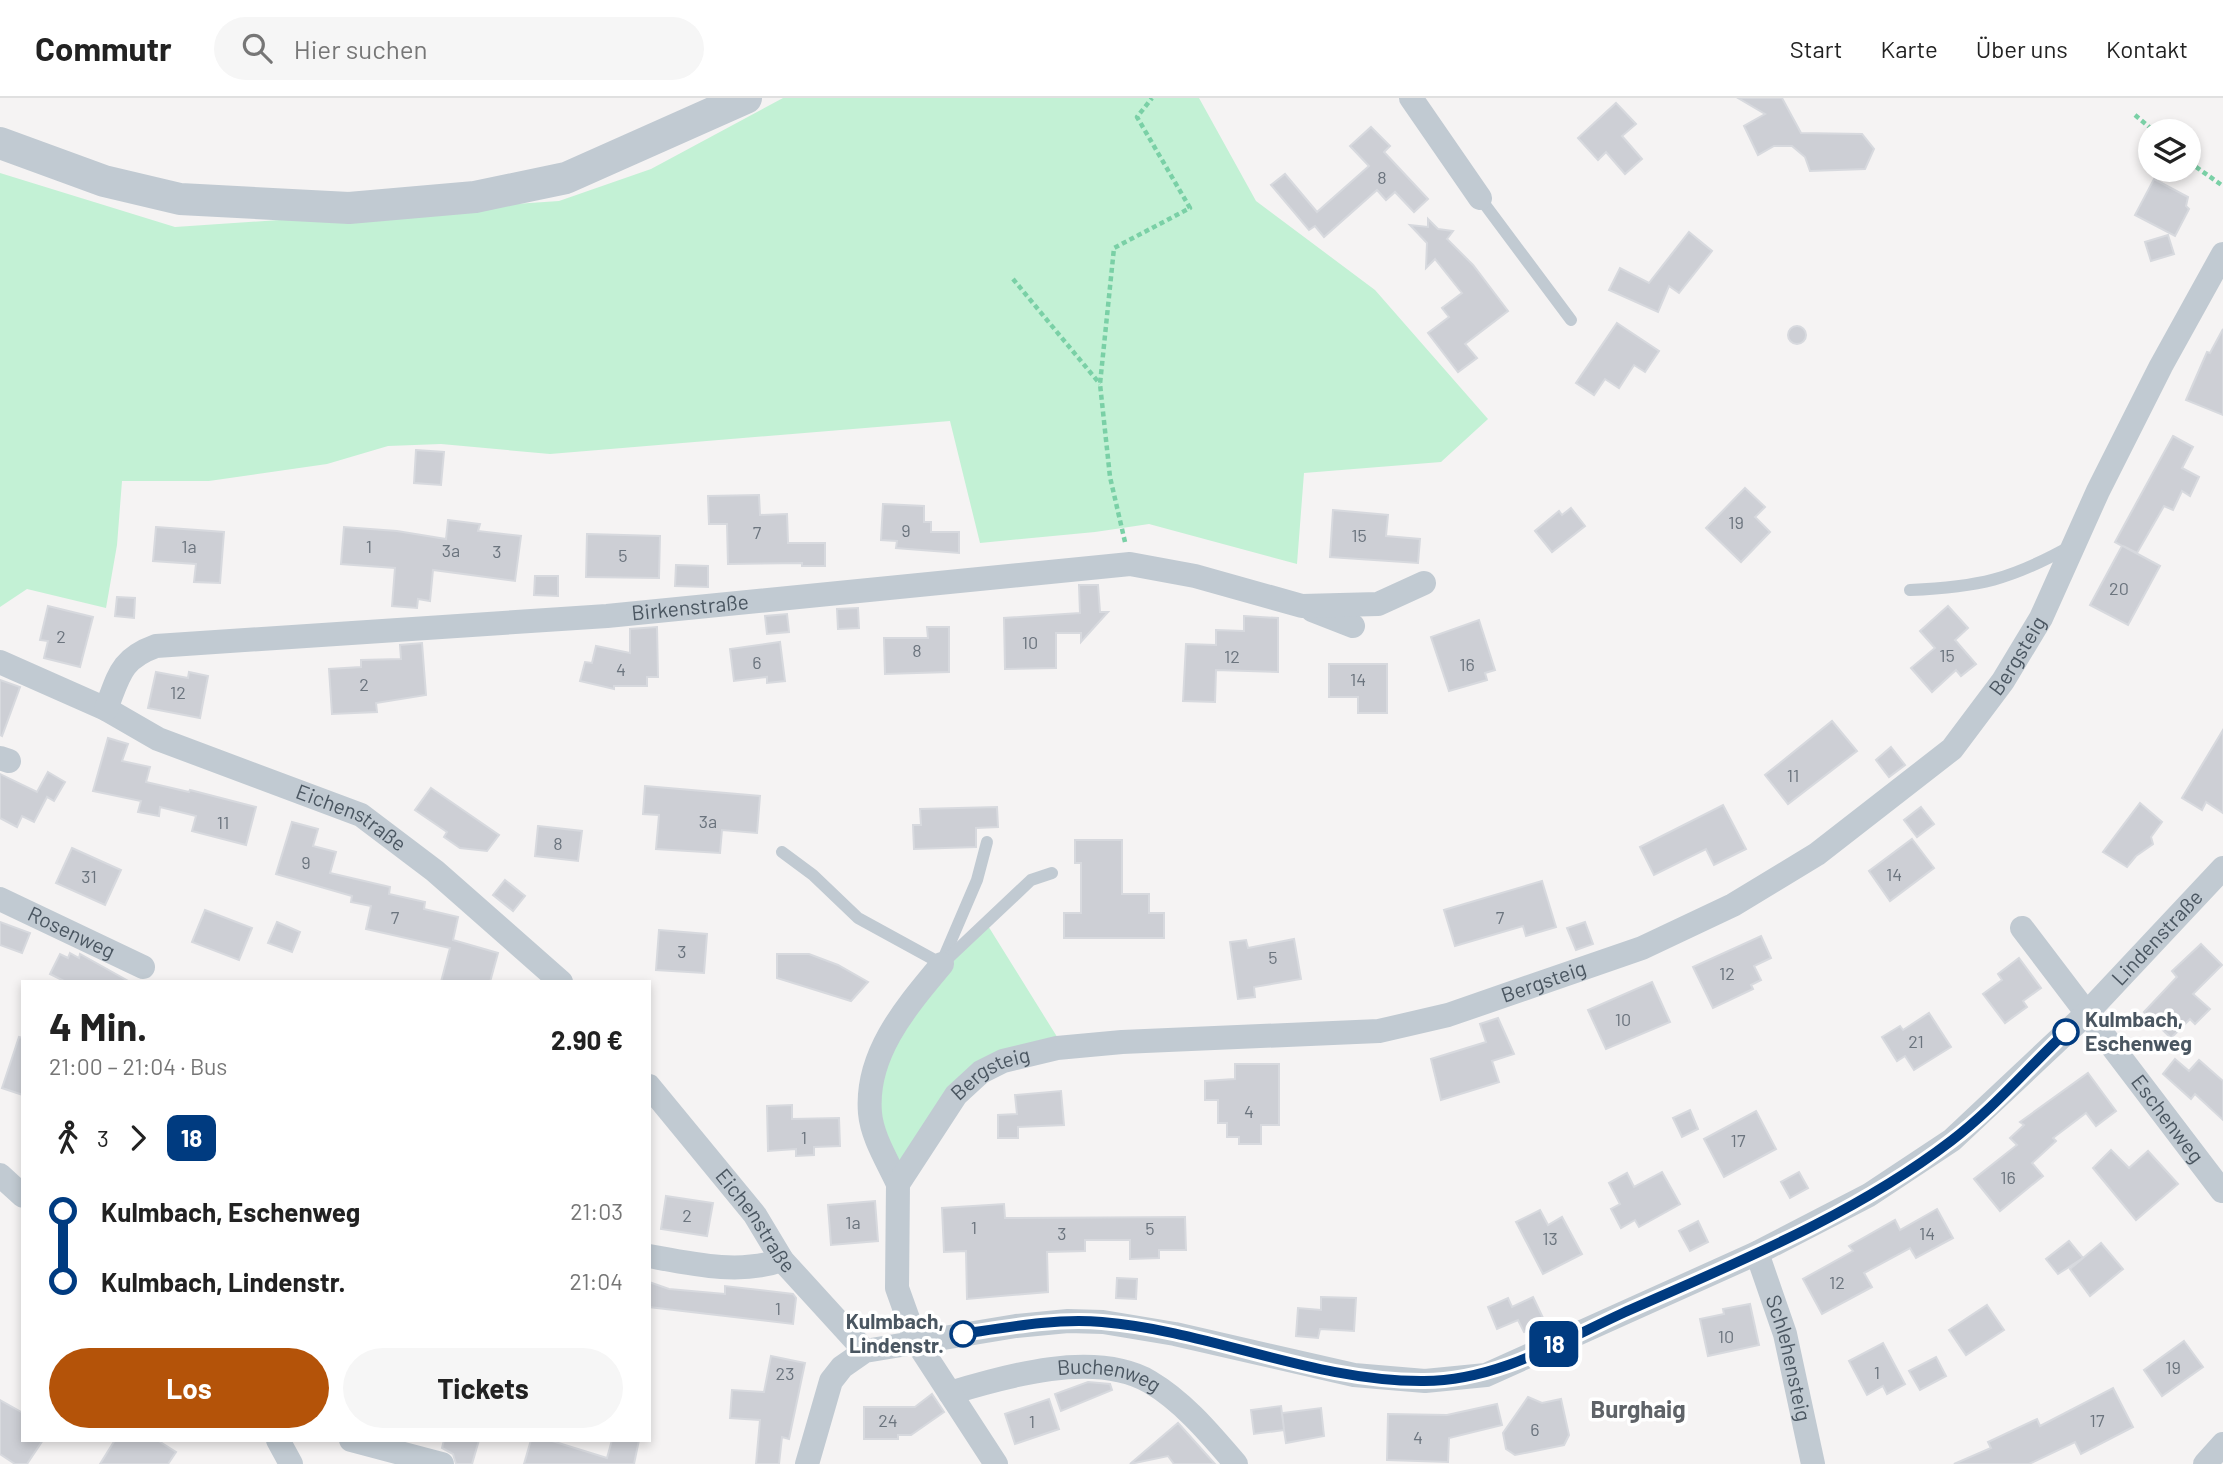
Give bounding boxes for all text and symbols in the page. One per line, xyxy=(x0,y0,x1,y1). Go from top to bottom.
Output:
search box xyxy=(214,17,704,80)
text: Commutr xyxy=(35,28,172,68)
icon: search xyxy=(238,29,276,67)
text: Hier suchen xyxy=(294,33,428,64)
text: Start xyxy=(1790,34,1843,63)
text: Karte xyxy=(1881,34,1938,63)
text: Über uns xyxy=(1976,34,2068,63)
text: Kontakt xyxy=(2106,34,2188,63)
map controls xyxy=(2138,119,2201,182)
button: layers xyxy=(2138,119,2201,182)
house number: 8 xyxy=(1377,166,1387,188)
house number: 19 xyxy=(1728,511,1744,533)
house number: 9 xyxy=(901,519,911,541)
house number: 7 xyxy=(753,521,762,543)
house number: 15 xyxy=(1351,524,1367,546)
house number: 1a xyxy=(181,535,197,557)
house number: 1 xyxy=(366,535,372,557)
house number: 3a xyxy=(442,539,460,561)
house number: 3 xyxy=(492,540,502,562)
house number: 5 xyxy=(618,544,628,566)
house number: 20 xyxy=(2109,577,2129,599)
street label: Birkenstraße xyxy=(630,588,750,625)
street label: Bergsteig xyxy=(1983,611,2050,700)
house number: 2 xyxy=(56,625,66,647)
house number: 10 xyxy=(1022,631,1038,653)
house number: 8 xyxy=(912,639,922,661)
house number: 15 xyxy=(1939,644,1955,666)
house number: 12 xyxy=(1224,645,1240,667)
house number: 6 xyxy=(752,651,762,673)
house number: 16 xyxy=(1459,653,1475,675)
house number: 4 xyxy=(616,658,626,680)
house number: 14 xyxy=(1350,668,1366,690)
house number: 2 xyxy=(359,673,369,695)
house number: 12 xyxy=(170,681,186,703)
house number: 11 xyxy=(1787,764,1799,786)
street label: Eichenstraße xyxy=(293,778,412,856)
house number: 3a xyxy=(699,810,717,832)
house number: 11 xyxy=(217,811,229,833)
house number: 8 xyxy=(553,832,563,854)
house number: 9 xyxy=(301,851,311,873)
house number: 14 xyxy=(1886,863,1902,885)
house number: 31 xyxy=(81,865,97,887)
street label: Lindenstraße xyxy=(2106,884,2207,990)
street label: Rosenweg xyxy=(24,900,120,963)
house number: 7 xyxy=(391,906,400,928)
house number: 7 xyxy=(1496,906,1505,928)
house number: 3 xyxy=(677,940,687,962)
house number: 5 xyxy=(1268,946,1278,968)
street label: Bergsteig xyxy=(1498,954,1589,1007)
house number: 12 xyxy=(1719,962,1735,984)
text: 4 Min. xyxy=(49,1003,147,1049)
place label: Kulmbach, Eschenweg xyxy=(2085,1006,2192,1055)
house number: 10 xyxy=(1615,1008,1631,1030)
marker: Kulmbach, Eschenweg xyxy=(2053,1019,2079,1045)
text: 2.90 € xyxy=(551,1024,623,1055)
house number: 21 xyxy=(1908,1030,1924,1052)
street label: Bergsteig xyxy=(945,1041,1032,1105)
text: 21:00 – 21:04 · Bus xyxy=(49,1052,227,1080)
street label: Eschenweg xyxy=(2127,1069,2210,1167)
house number: 4 xyxy=(1244,1100,1254,1122)
icon: walk xyxy=(49,1119,87,1157)
icon: forward xyxy=(119,1119,157,1157)
text: 18 xyxy=(181,1123,202,1152)
text: 3 xyxy=(97,1124,109,1152)
house number: 1 xyxy=(801,1126,807,1148)
house number: 17 xyxy=(1731,1129,1746,1151)
street label: Eichenstraße xyxy=(711,1163,801,1277)
house number: 16 xyxy=(2000,1166,2016,1188)
text: Kulmbach, Eschenweg xyxy=(101,1196,360,1227)
text: 21:03 xyxy=(570,1197,623,1225)
house number: 2 xyxy=(682,1204,692,1226)
house number: 1a xyxy=(845,1211,861,1233)
house number: 1 xyxy=(971,1216,977,1238)
house number: 5 xyxy=(1145,1217,1155,1239)
house number: 3 xyxy=(1057,1222,1067,1244)
house number: 14 xyxy=(1919,1222,1935,1244)
house number: 13 xyxy=(1542,1227,1558,1249)
text: Kulmbach, Lindenstr. xyxy=(101,1266,346,1297)
text: 21:04 xyxy=(569,1267,623,1295)
house number: 12 xyxy=(1829,1271,1845,1293)
street label: Schlehensteig xyxy=(1761,1291,1817,1423)
house number: 1 xyxy=(775,1297,781,1319)
place label: Kulmbach, Lindenstr. xyxy=(846,1308,944,1357)
marker: Kulmbach, Lindenstr. xyxy=(950,1321,976,1347)
line badge: 18 xyxy=(1522,1321,1586,1367)
house number: 10 xyxy=(1718,1325,1734,1347)
text: 18 xyxy=(1543,1329,1565,1358)
button: Los xyxy=(49,1348,329,1428)
button: Tickets xyxy=(343,1348,623,1428)
street label: Buchenweg xyxy=(1056,1353,1166,1397)
house number: 19 xyxy=(2165,1356,2181,1378)
house number: 1 xyxy=(1874,1361,1880,1383)
house number: 23 xyxy=(776,1362,794,1384)
district label: Burghaig xyxy=(1590,1394,1686,1423)
house number: 24 xyxy=(878,1409,898,1431)
house number: 17 xyxy=(2090,1409,2105,1431)
house number: 1 xyxy=(1029,1410,1035,1432)
house number: 6 xyxy=(1530,1418,1540,1440)
house number: 4 xyxy=(1413,1426,1423,1448)

